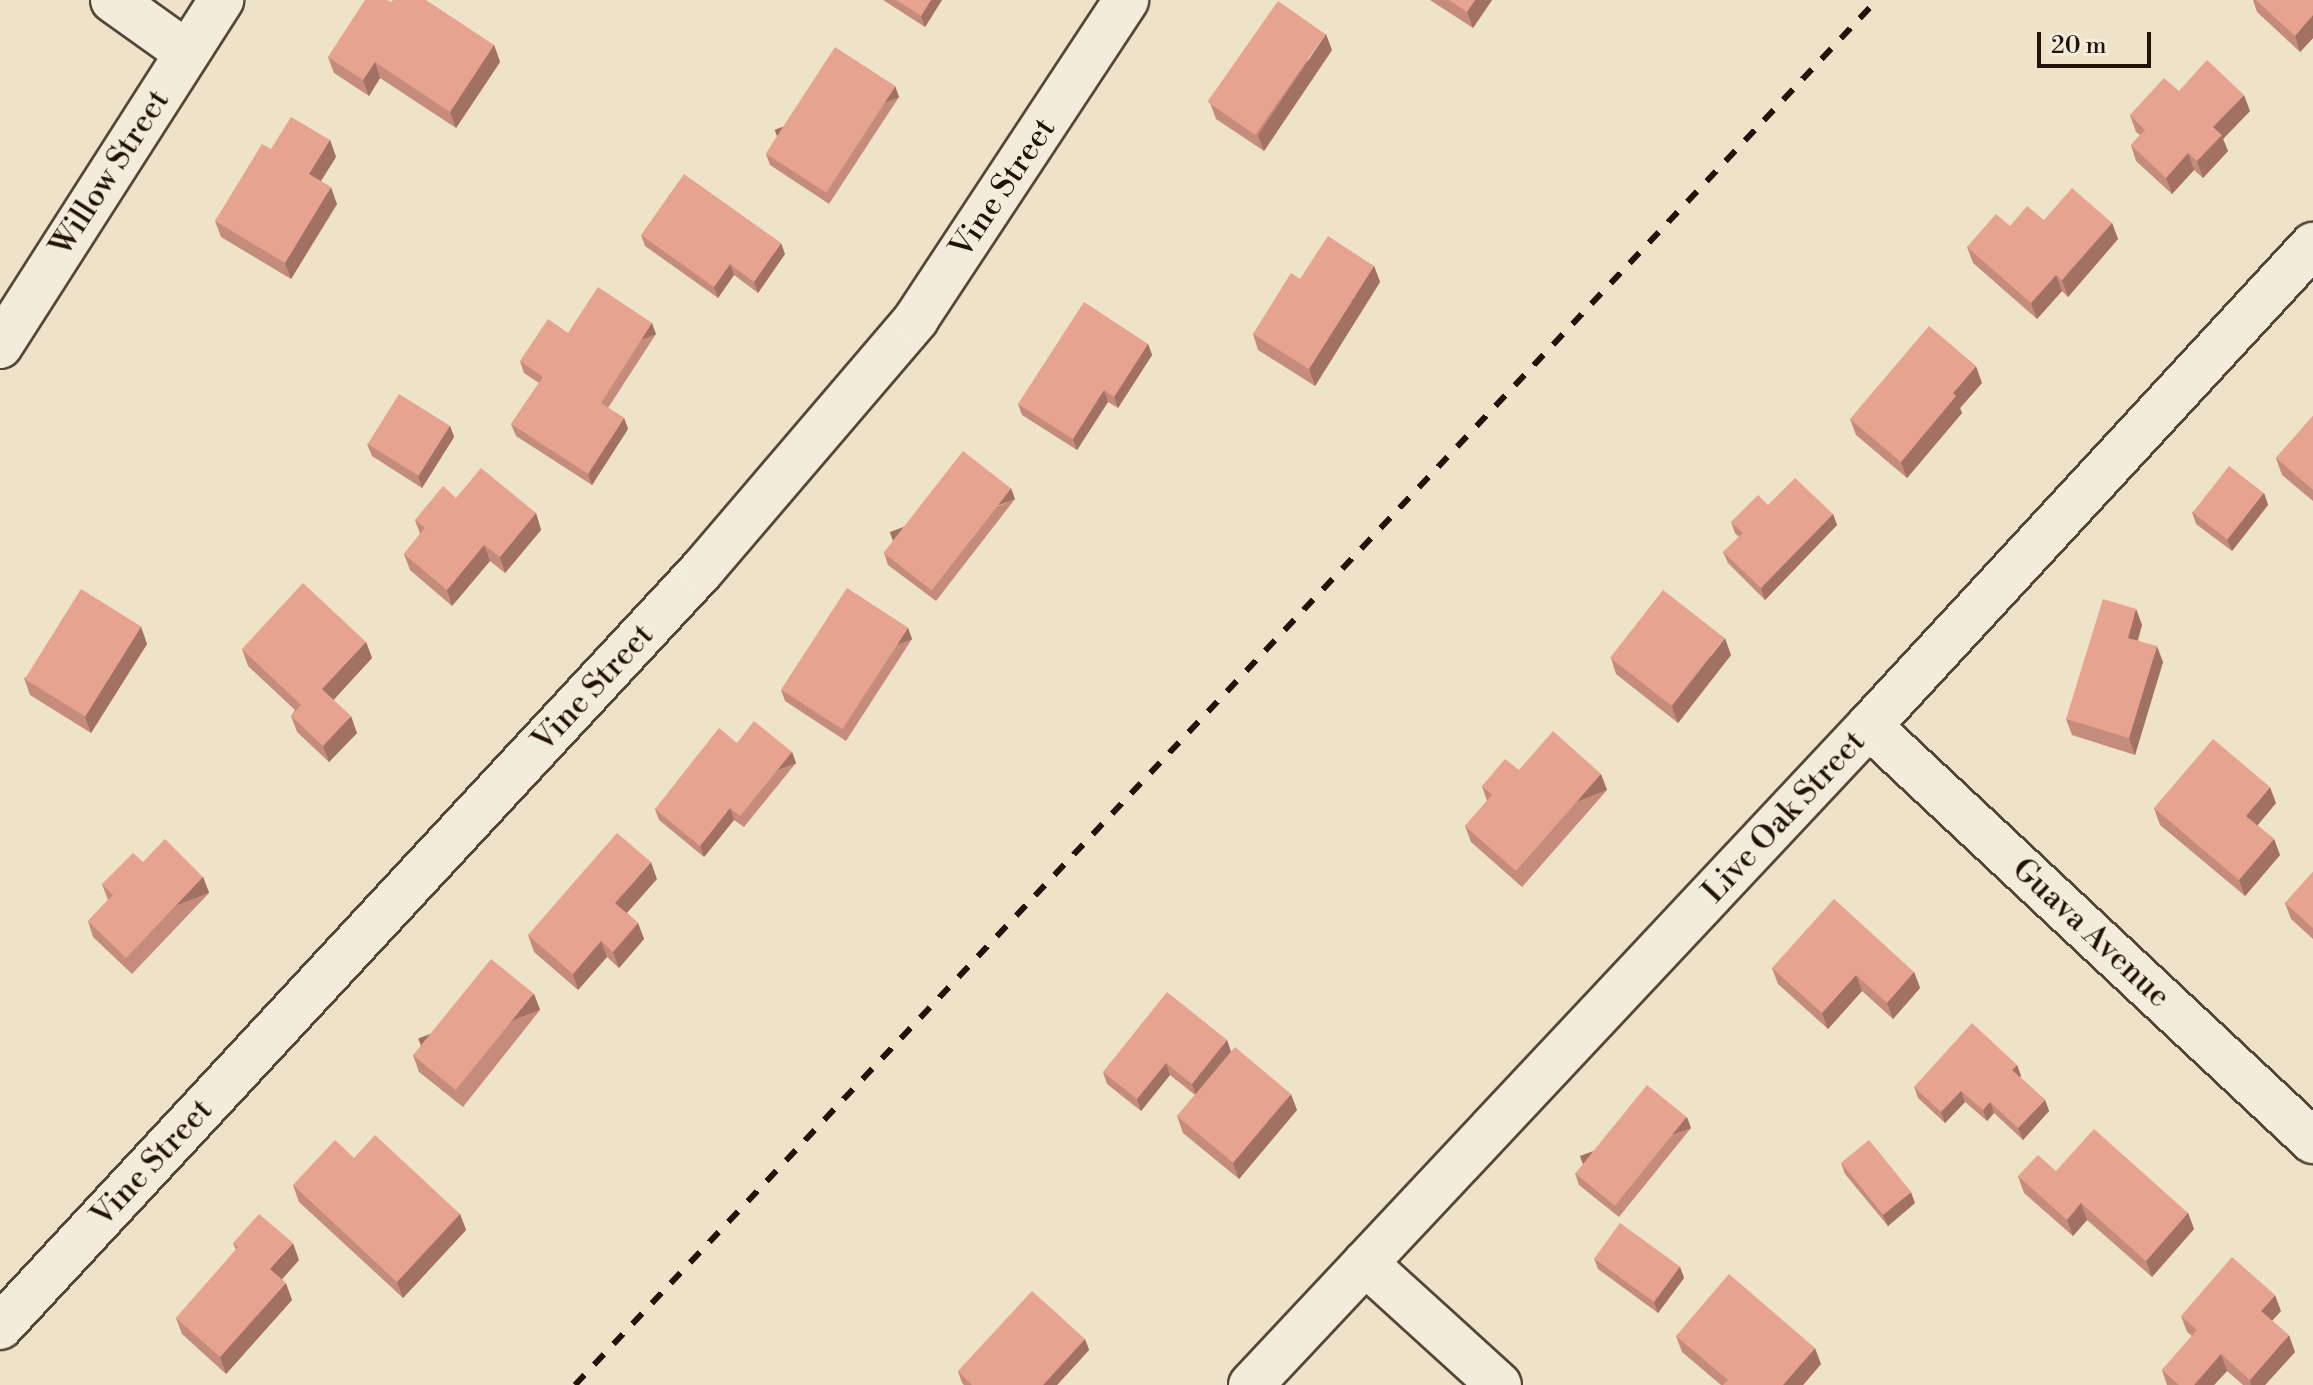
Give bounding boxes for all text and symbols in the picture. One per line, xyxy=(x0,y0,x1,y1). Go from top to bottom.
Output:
scale bar xyxy=(2041,16,2155,66)
text: 20 m xyxy=(2051,31,2107,61)
street label: Willow Street xyxy=(42,83,178,263)
street label: Vine Street xyxy=(942,111,1064,265)
street label: Vine Street xyxy=(524,616,662,760)
street label: Live Oak Street xyxy=(1694,723,1874,911)
street label: Guava Avenue xyxy=(2004,850,2178,1016)
street label: Vine Street xyxy=(83,1091,221,1235)

